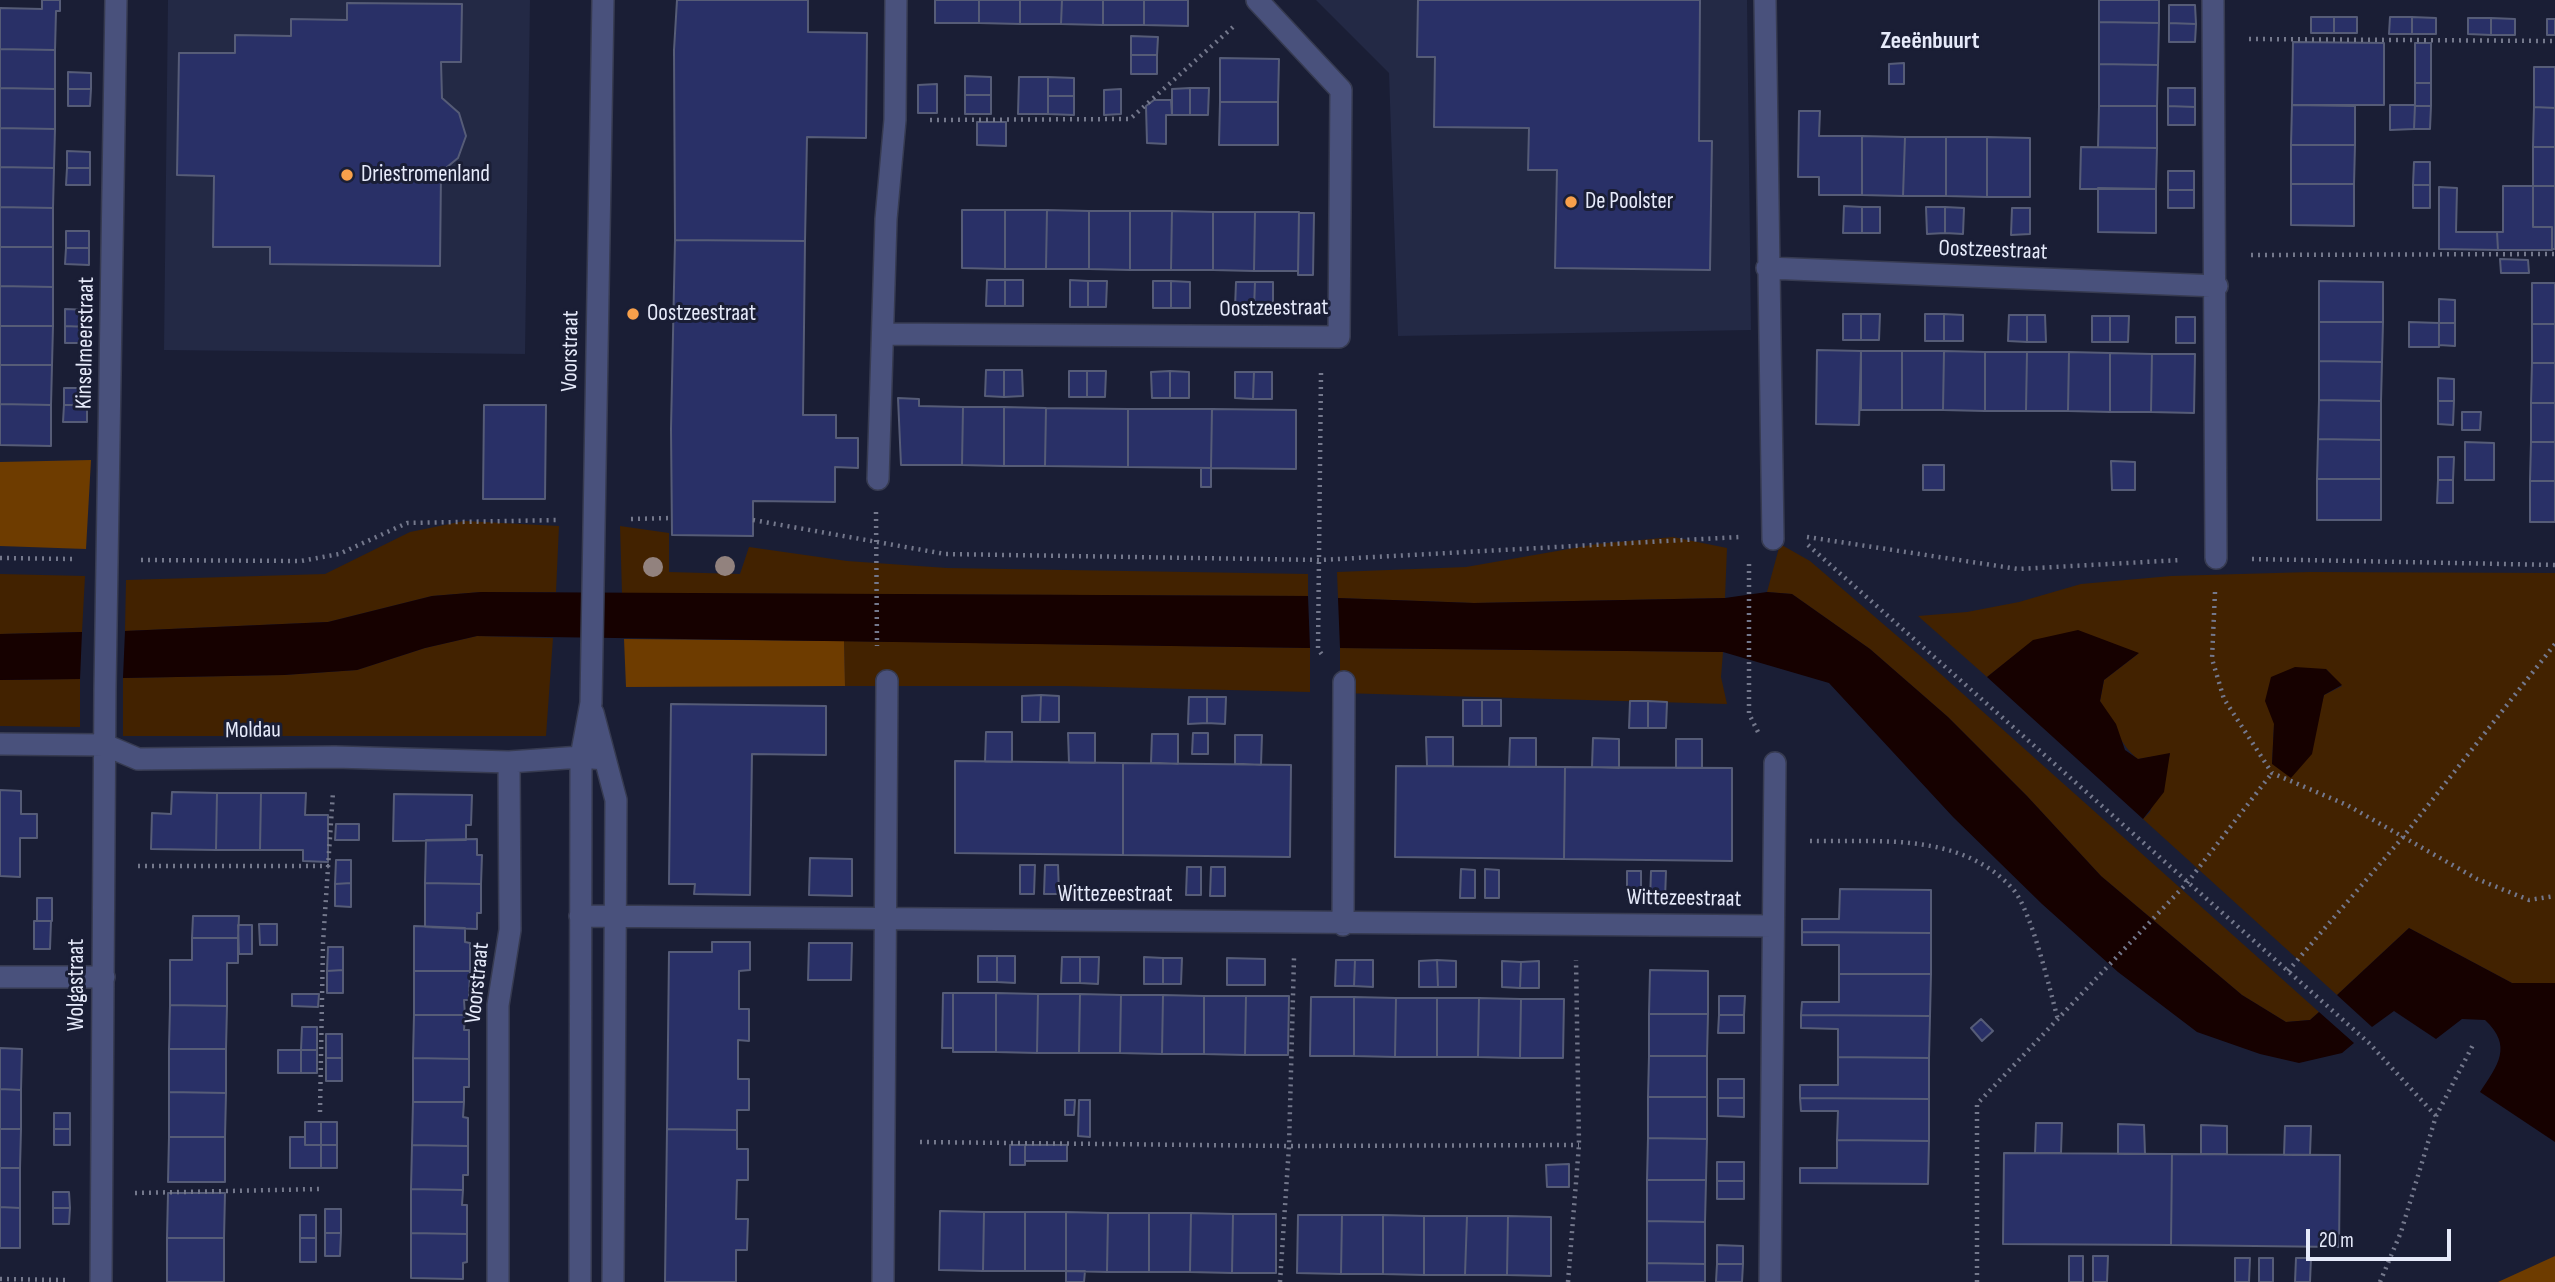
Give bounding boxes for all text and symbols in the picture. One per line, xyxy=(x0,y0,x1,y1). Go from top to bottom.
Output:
district label: Zeeënbuurt xyxy=(1881,28,1979,56)
place label: Driestromenland xyxy=(361,161,490,189)
marker: Driestromenland xyxy=(339,167,355,183)
place label: De Poolster xyxy=(1585,188,1673,216)
marker: De Poolster xyxy=(1563,194,1579,210)
street label: Oostzeestraat xyxy=(1938,235,2048,267)
street label: Kinselmeerstraat xyxy=(71,277,101,409)
street label: Oostzeestraat xyxy=(1219,294,1329,324)
place label: Oostzeestraat xyxy=(647,300,756,328)
marker: Oostzeestraat xyxy=(625,306,641,322)
street label: Voorstraat xyxy=(556,310,586,392)
street label: Moldau xyxy=(225,717,281,745)
street label: Wittezeestraat xyxy=(1058,881,1172,909)
street label: Wittezeestraat xyxy=(1626,884,1742,914)
street label: Wolgastraat xyxy=(63,939,91,1031)
street label: Voorstraat xyxy=(460,941,496,1025)
scale bar xyxy=(2310,1216,2455,1260)
text: 20 m xyxy=(2319,1228,2354,1253)

